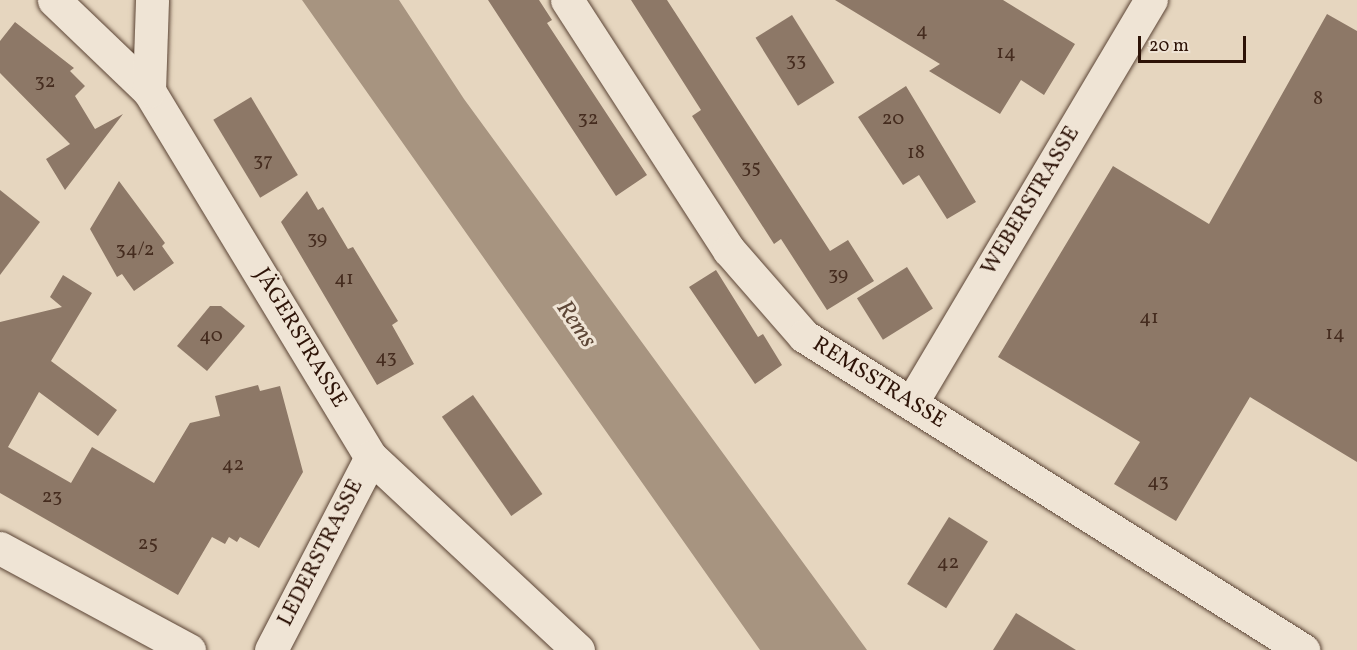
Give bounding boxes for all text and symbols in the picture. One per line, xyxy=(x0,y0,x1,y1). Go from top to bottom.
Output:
house number: 4 xyxy=(916,19,928,43)
scale bar xyxy=(1141,24,1249,62)
text: 20 m xyxy=(1149,34,1189,59)
house number: 14 xyxy=(996,41,1016,65)
house number: 33 xyxy=(786,49,806,73)
house number: 32 xyxy=(35,70,55,94)
house number: 8 xyxy=(1313,87,1323,111)
house number: 32 xyxy=(578,107,598,131)
house number: 20 xyxy=(882,107,904,131)
street label: WEBERSTRASSE xyxy=(976,122,1086,280)
house number: 18 xyxy=(907,141,925,165)
house number: 37 xyxy=(253,149,273,173)
house number: 35 xyxy=(741,156,761,180)
house number: 39 xyxy=(307,227,327,251)
house number: 34/2 xyxy=(115,238,155,262)
street label: JÄGERSTRASSE xyxy=(248,263,352,413)
house number: 39 xyxy=(828,263,848,287)
house number: 41 xyxy=(334,267,354,291)
water label: Rems xyxy=(549,296,601,354)
house number: 41 xyxy=(1139,306,1159,330)
house number: 14 xyxy=(1325,322,1345,346)
house number: 40 xyxy=(199,324,223,348)
street label: REMSSTRASSE xyxy=(807,331,951,435)
house number: 43 xyxy=(375,346,397,370)
house number: 42 xyxy=(222,453,244,477)
house number: 43 xyxy=(1147,470,1169,494)
street label: LEDERSTRASSE xyxy=(273,475,369,631)
house number: 23 xyxy=(42,485,62,509)
house number: 25 xyxy=(138,532,158,556)
house number: 42 xyxy=(937,551,959,575)

